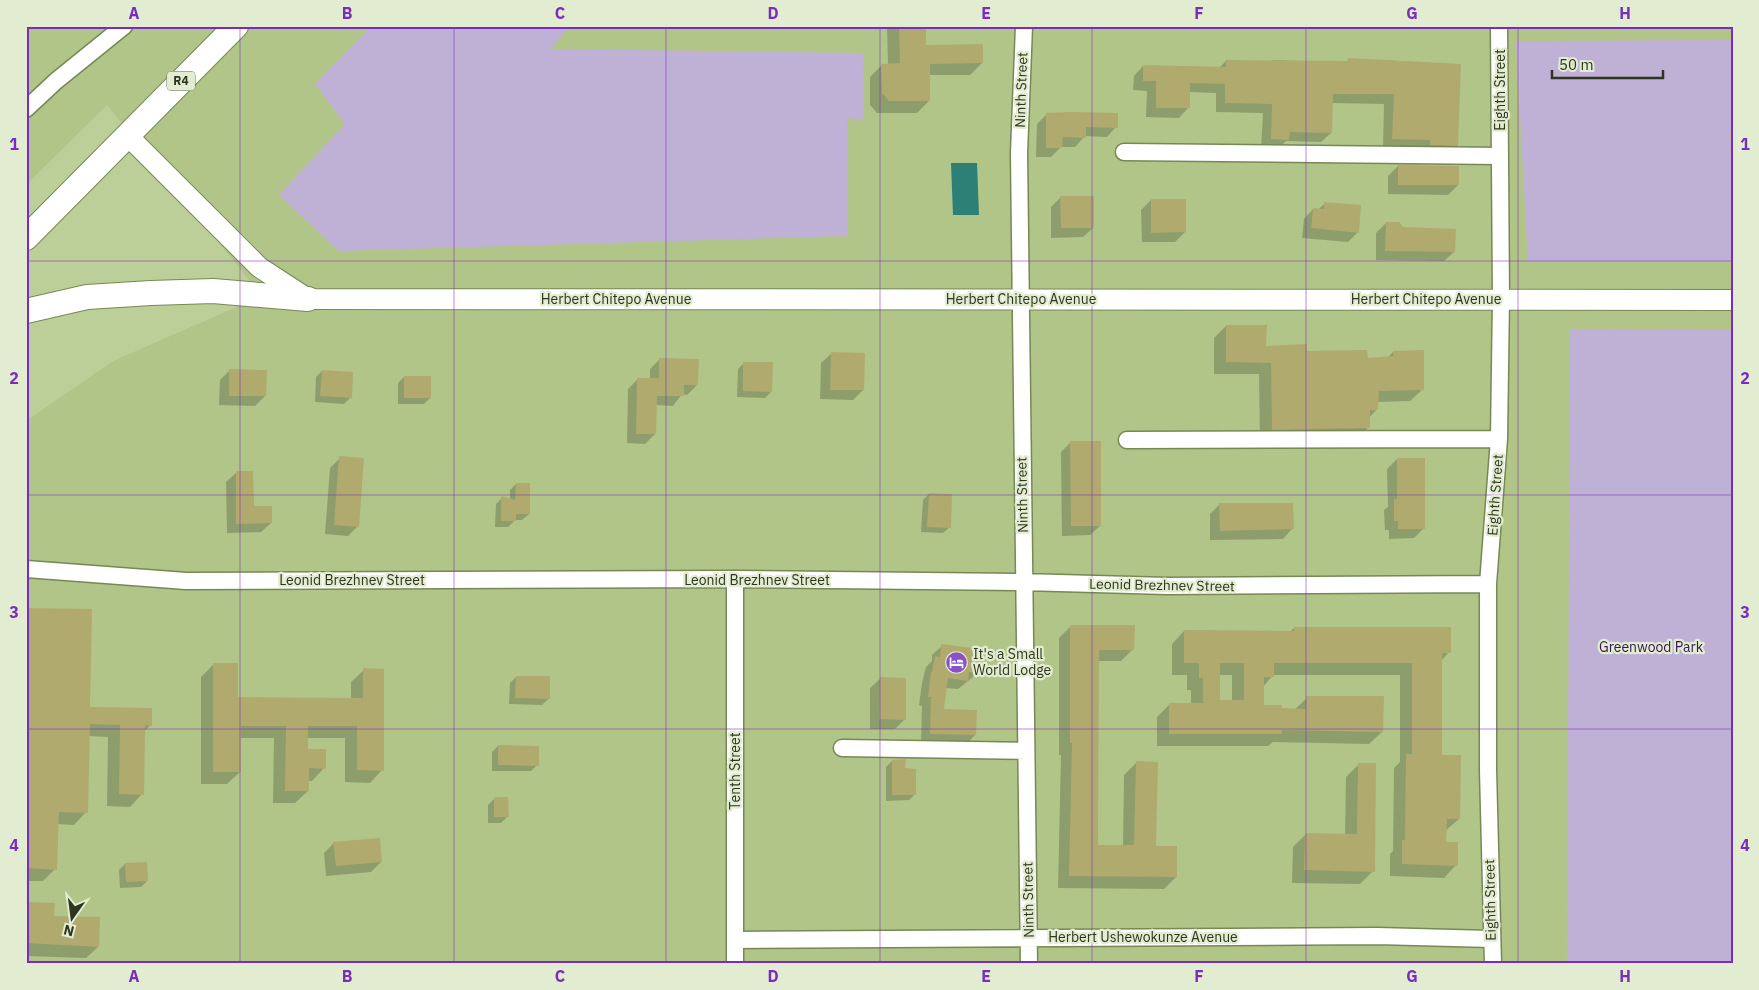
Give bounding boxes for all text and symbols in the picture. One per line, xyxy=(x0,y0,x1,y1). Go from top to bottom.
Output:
text: A xyxy=(129,3,140,23)
text: B xyxy=(342,3,353,23)
text: C xyxy=(555,3,565,23)
text: D xyxy=(767,3,779,23)
text: E xyxy=(981,3,991,23)
text: F xyxy=(1194,3,1204,23)
text: G xyxy=(1406,3,1418,23)
text: H xyxy=(1619,3,1631,23)
scale bar xyxy=(1552,48,1663,80)
street label: Eighth Street xyxy=(1491,49,1509,131)
street label: Ninth Street xyxy=(1011,52,1031,128)
text: 50 m xyxy=(1559,55,1594,74)
road number: R4 xyxy=(167,72,195,90)
text: 1 xyxy=(9,134,19,154)
text: 1 xyxy=(1740,134,1750,154)
street label: Herbert Chitepo Avenue xyxy=(541,290,692,308)
street label: Herbert Chitepo Avenue xyxy=(946,290,1097,308)
street label: Herbert Chitepo Avenue xyxy=(1351,290,1502,308)
text: 2 xyxy=(9,368,19,388)
text: 2 xyxy=(1740,368,1750,388)
street label: Eighth Street xyxy=(1483,454,1507,536)
street label: Ninth Street xyxy=(1012,457,1032,533)
street label: Leonid Brezhnev Street xyxy=(279,571,425,589)
street label: Leonid Brezhnev Street xyxy=(684,571,830,589)
street label: Leonid Brezhnev Street xyxy=(1089,575,1235,595)
text: 3 xyxy=(9,602,19,622)
text: 3 xyxy=(1740,602,1750,622)
park label: Greenwood Park xyxy=(1599,638,1704,656)
place label: It's a Small World Lodge xyxy=(973,645,1052,679)
hotel icon: It's a Small World Lodge xyxy=(945,650,969,674)
street label: Tenth Street xyxy=(726,732,744,810)
text: 4 xyxy=(9,835,19,855)
text: 4 xyxy=(1740,835,1750,855)
street label: Eighth Street xyxy=(1480,859,1500,941)
street label: Ninth Street xyxy=(1018,862,1038,938)
north arrow xyxy=(48,892,98,942)
text: N xyxy=(62,921,76,941)
street label: Herbert Ushewokunze Avenue xyxy=(1048,928,1238,946)
text: A xyxy=(129,966,140,986)
text: B xyxy=(342,966,353,986)
text: C xyxy=(555,966,565,986)
text: D xyxy=(767,966,779,986)
text: E xyxy=(981,966,991,986)
text: F xyxy=(1194,966,1204,986)
text: G xyxy=(1406,966,1418,986)
text: H xyxy=(1619,966,1631,986)

